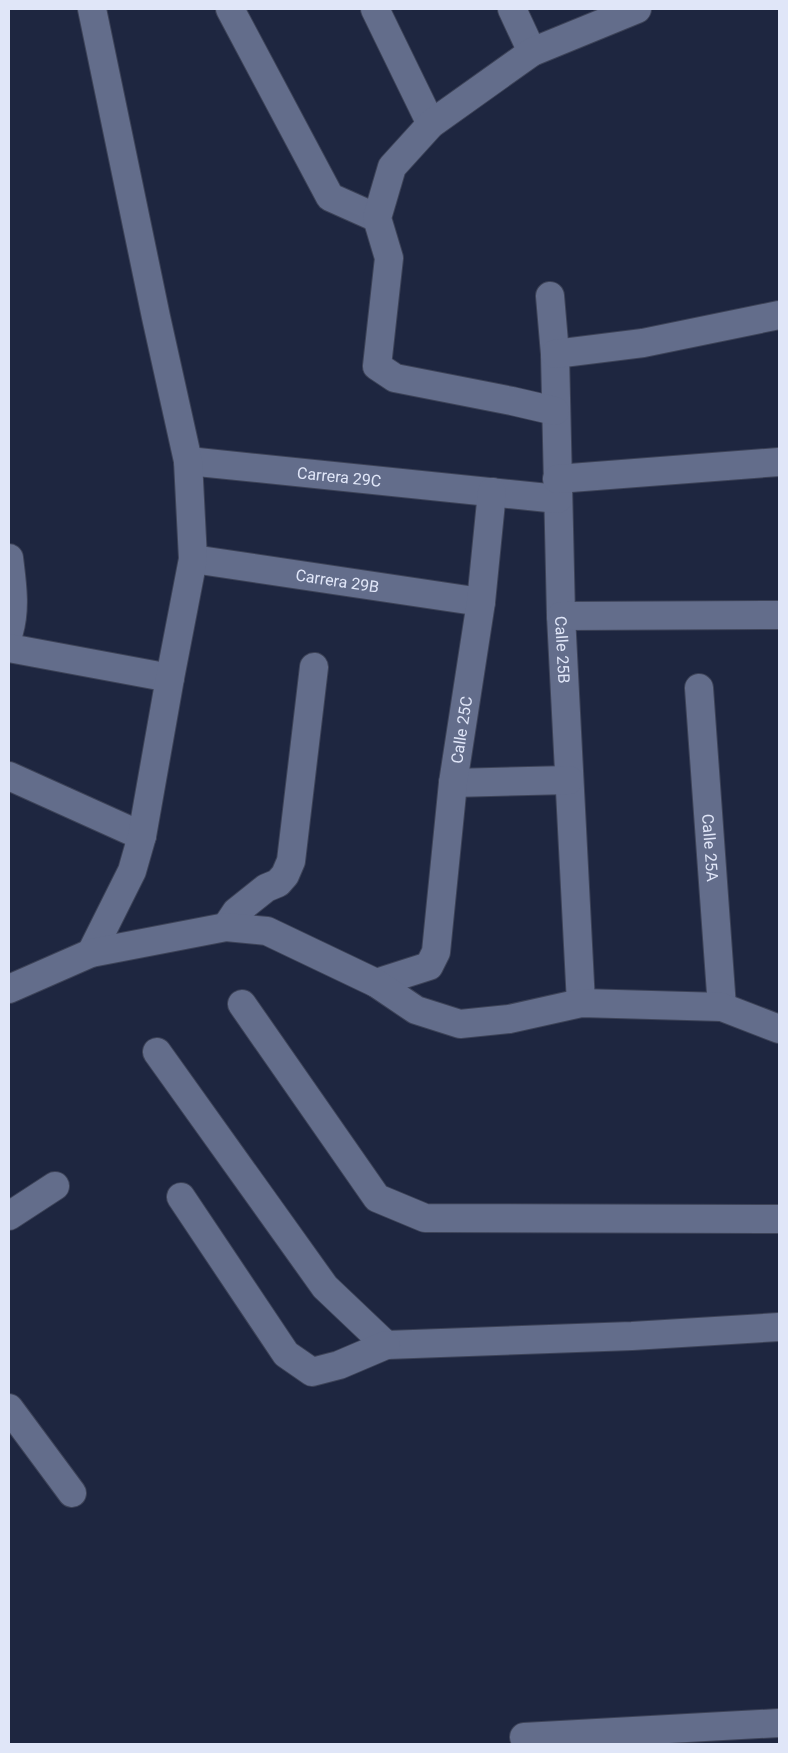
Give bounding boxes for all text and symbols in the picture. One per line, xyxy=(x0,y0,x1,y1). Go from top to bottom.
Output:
street label: Carrera 29C xyxy=(296,463,382,491)
street label: Carrera 29B xyxy=(294,565,380,597)
street label: Calle 25B xyxy=(551,616,573,684)
street label: Calle 25C xyxy=(447,695,476,765)
street label: Calle 25A xyxy=(698,813,722,883)

